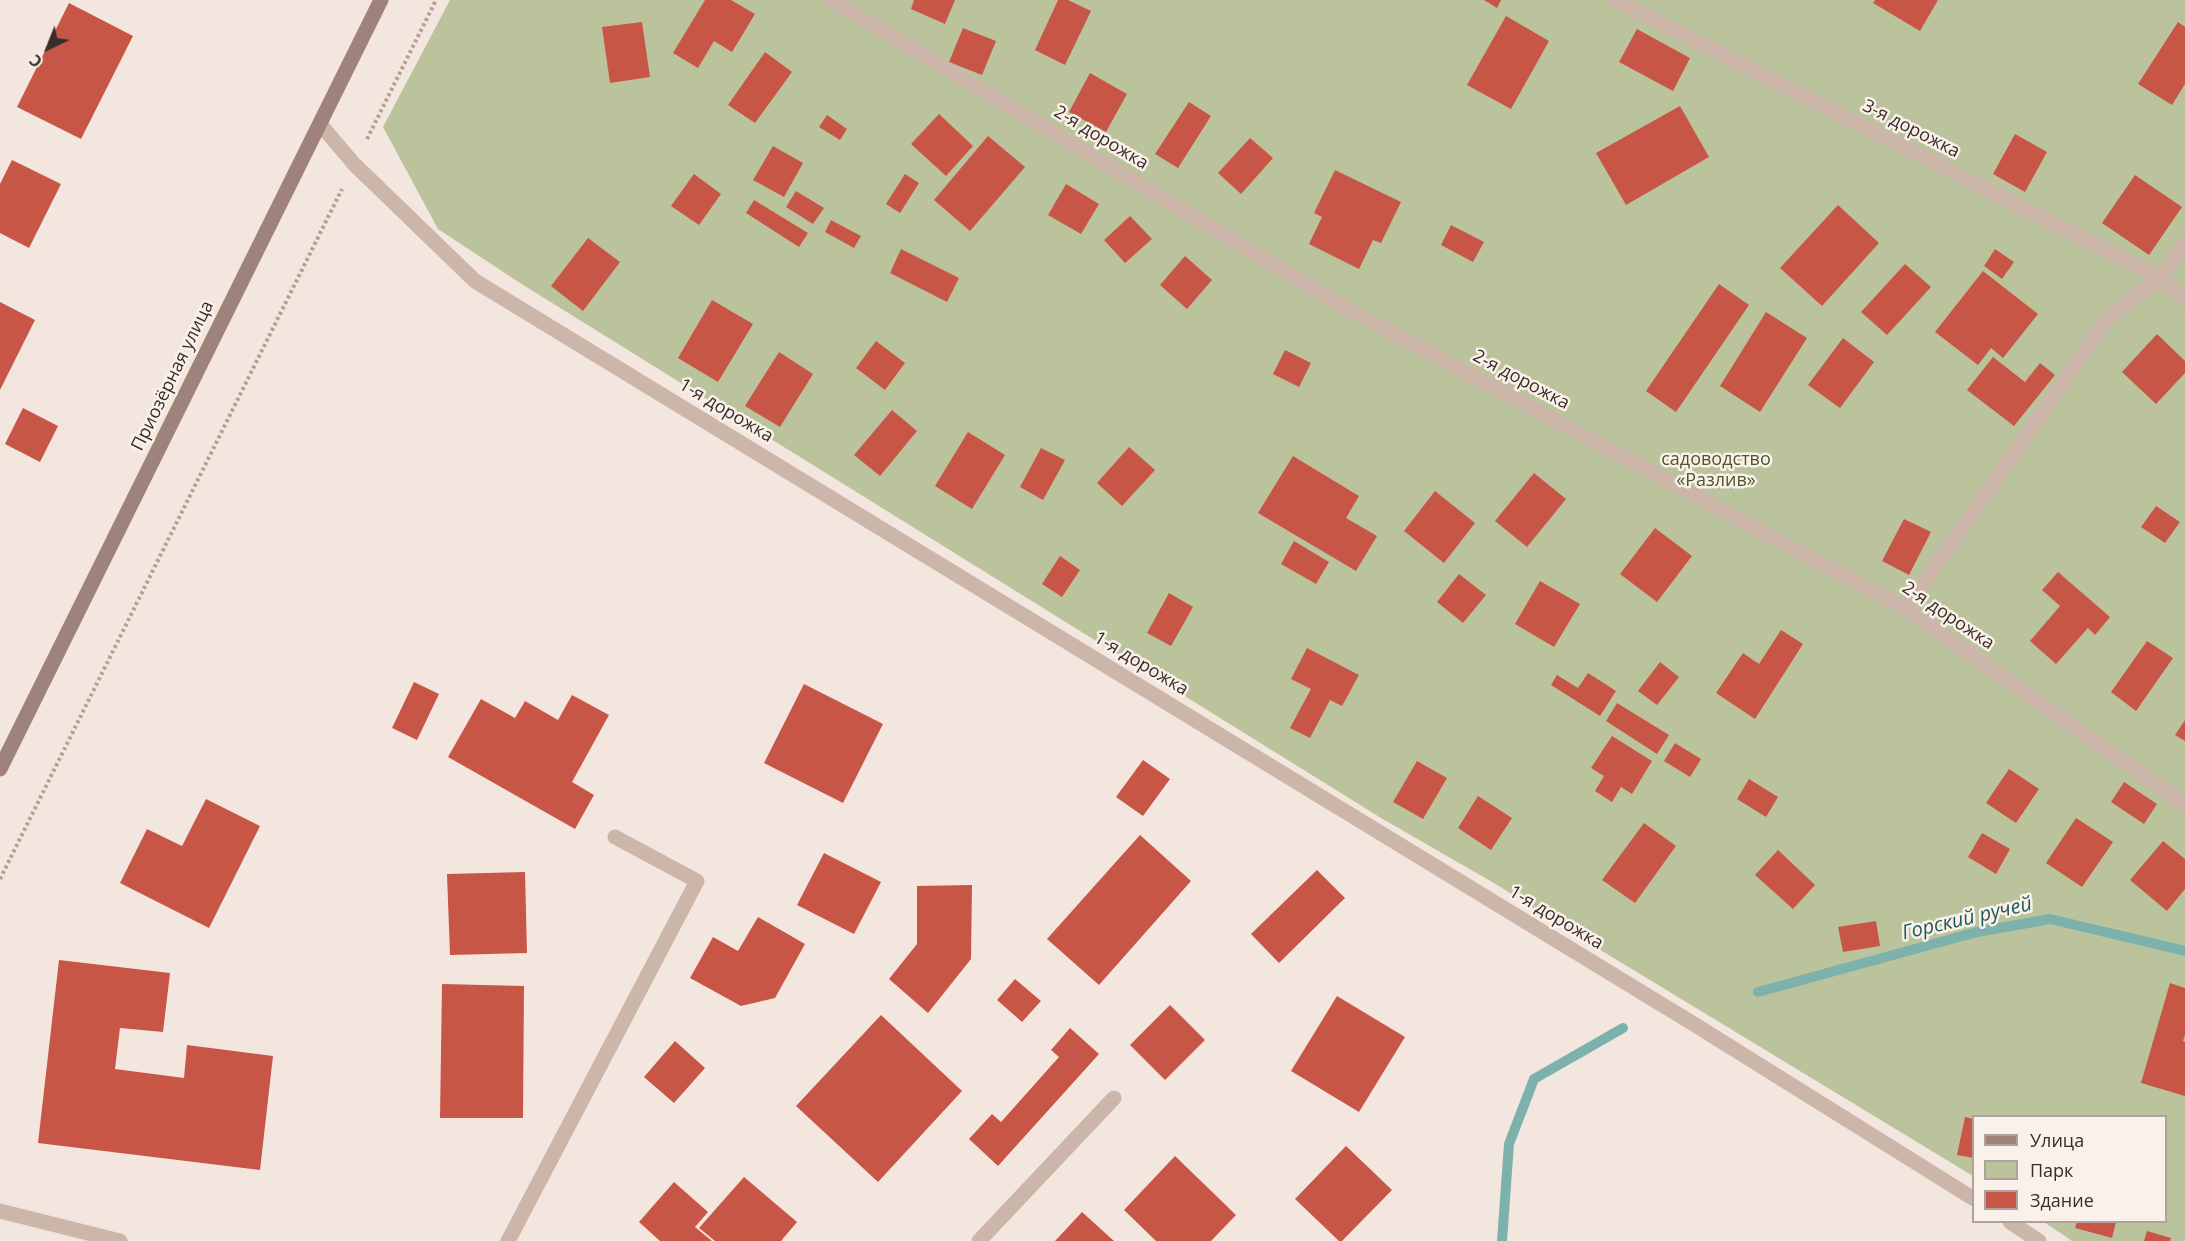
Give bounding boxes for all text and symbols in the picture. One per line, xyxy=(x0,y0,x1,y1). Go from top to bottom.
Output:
north arrow xyxy=(18,18,78,78)
text: С xyxy=(24,50,47,73)
street label: 3-я дорожка xyxy=(1859,95,1963,163)
street label: 2-я дорожка xyxy=(1050,101,1152,175)
street label: Приозёрная улица xyxy=(127,297,219,455)
street label: 2-я дорожка xyxy=(1469,346,1573,414)
street label: 1-я дорожка xyxy=(675,374,777,448)
park label: садоводство «Разлив» xyxy=(1661,449,1771,492)
street label: 2-я дорожка xyxy=(1898,577,1998,655)
street label: 1-я дорожка xyxy=(1090,627,1192,701)
street label: 1-я дорожка xyxy=(1505,881,1607,955)
water label: Горский ручей xyxy=(1900,892,2034,946)
legend xyxy=(1972,1115,2167,1223)
text: Улица xyxy=(2030,1128,2084,1152)
text: Парк xyxy=(2030,1158,2073,1182)
text: Здание xyxy=(2030,1188,2094,1212)

